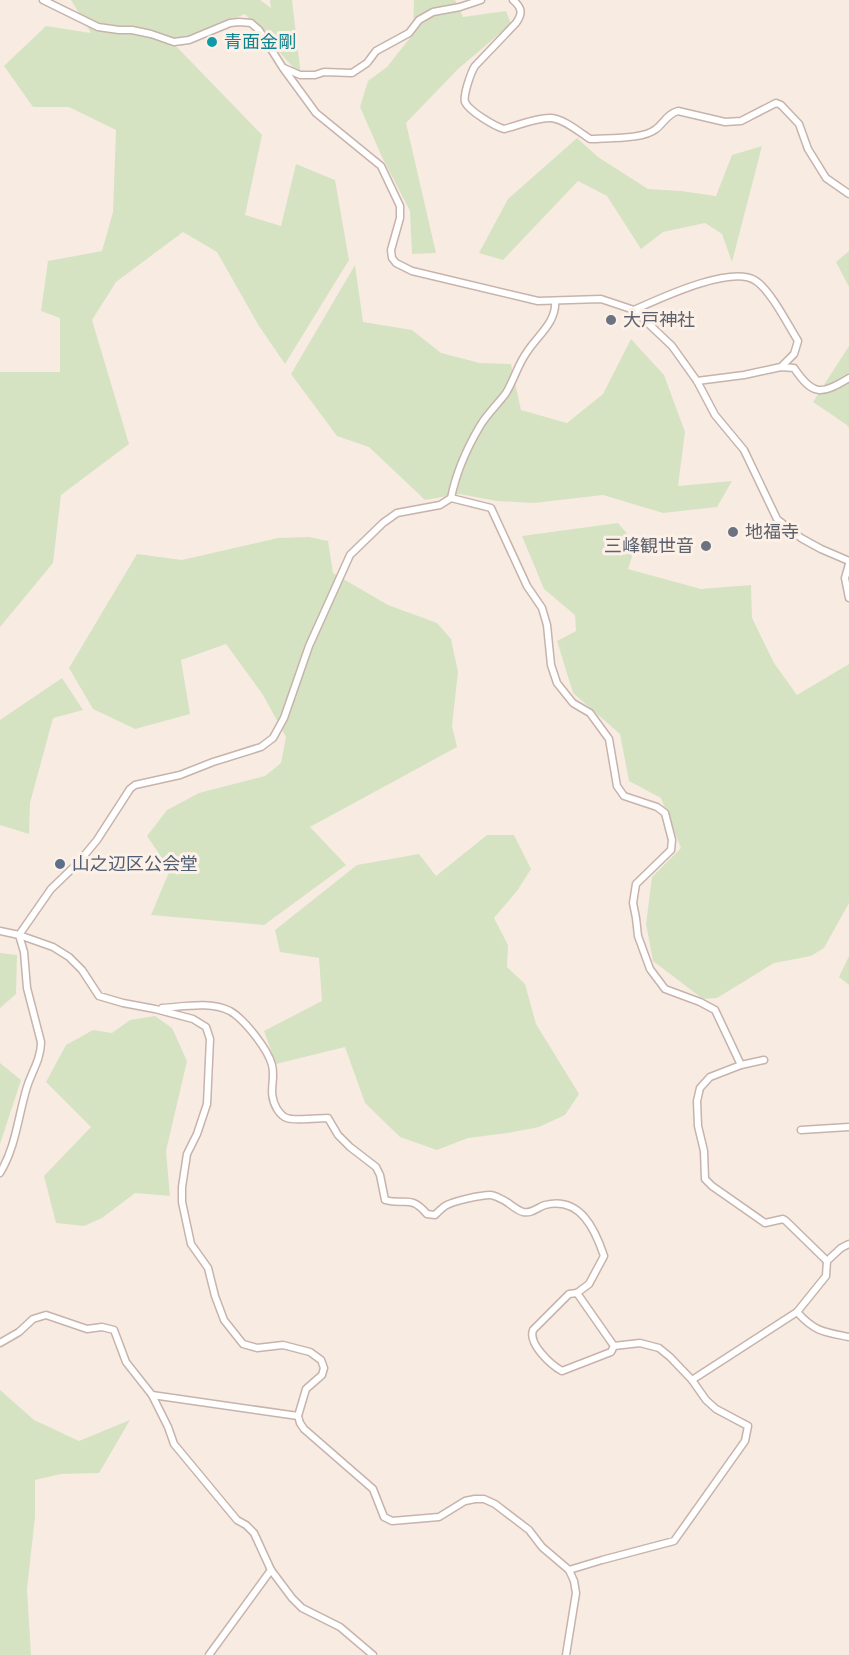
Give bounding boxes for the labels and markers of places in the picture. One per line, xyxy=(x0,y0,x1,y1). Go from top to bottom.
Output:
place label: 青面金剛 xyxy=(224,31,296,53)
marker: 青面金剛 xyxy=(205,35,219,49)
place label: 大戸神社 xyxy=(623,309,695,331)
marker: 大戸神社 xyxy=(604,313,618,327)
place label: 地福寺 xyxy=(745,521,799,543)
marker: 地福寺 xyxy=(726,525,740,539)
place label: 三峰観世音 xyxy=(604,535,694,557)
marker: 三峰観世音 xyxy=(699,539,713,553)
place label: 山之辺区公会堂 xyxy=(72,853,198,875)
marker: 山之辺区公会堂 xyxy=(53,857,67,871)

